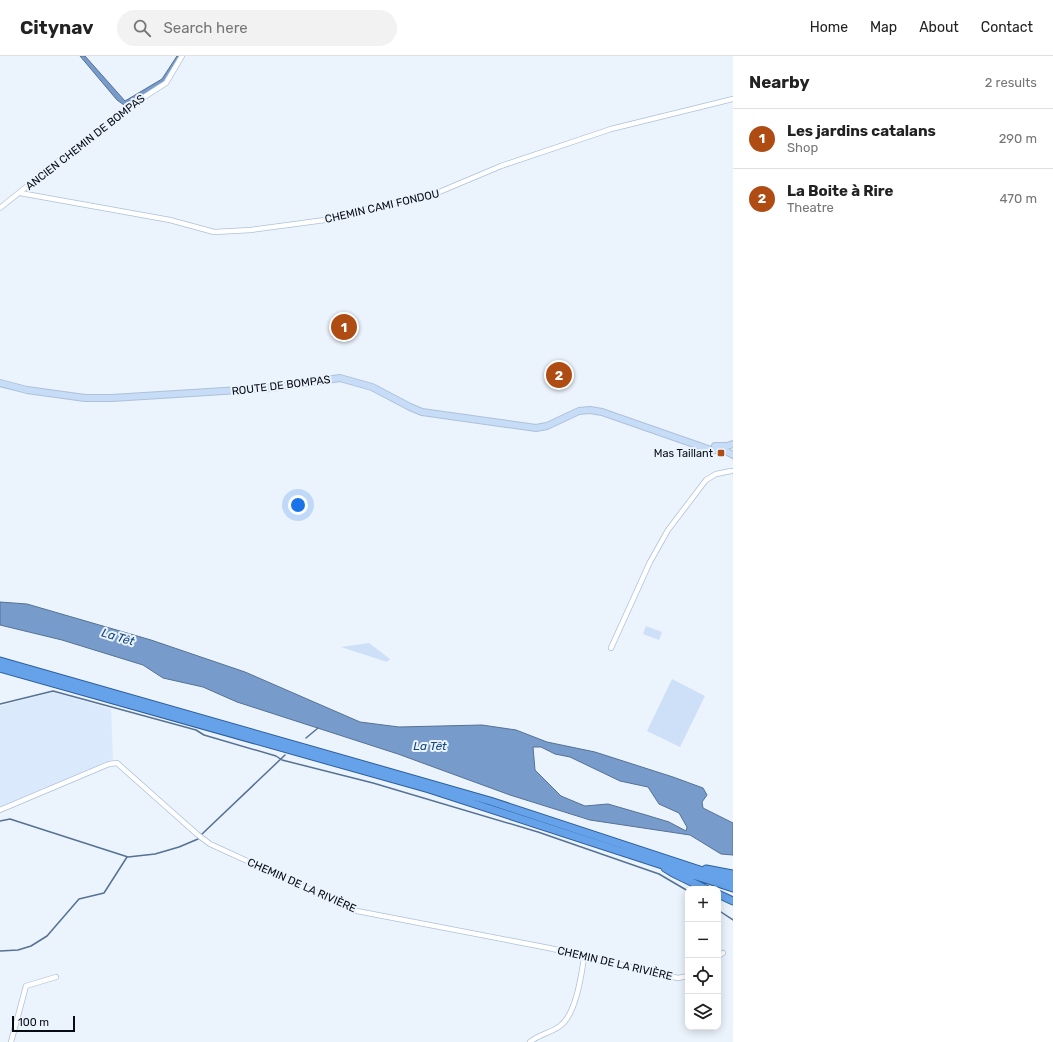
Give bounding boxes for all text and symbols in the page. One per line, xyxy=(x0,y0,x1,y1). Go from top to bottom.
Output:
search box xyxy=(117,10,397,46)
text: Citynav xyxy=(20,16,93,39)
icon: search xyxy=(131,17,153,39)
text: Search here xyxy=(163,19,248,37)
text: Home xyxy=(810,19,848,36)
text: Map xyxy=(870,19,897,36)
text: About xyxy=(919,19,959,36)
text: Contact xyxy=(981,19,1033,36)
text: Nearby xyxy=(749,72,810,92)
text: 2 results xyxy=(985,75,1037,90)
street label: ANCIEN CHEMIN DE BOMPAS xyxy=(23,92,148,193)
text: Les jardins catalans xyxy=(787,122,936,140)
text: 1 xyxy=(759,131,765,146)
text: 290 m xyxy=(999,131,1037,146)
text: Shop xyxy=(787,140,818,155)
text: La Boite à Rire xyxy=(787,182,893,200)
street label: CHEMIN CAMI FONDOU xyxy=(324,187,441,226)
text: 2 xyxy=(758,191,766,206)
text: 470 m xyxy=(999,191,1037,206)
text: Theatre xyxy=(787,200,834,215)
pin: 1 xyxy=(331,312,357,342)
pin: 2 xyxy=(546,360,572,390)
street label: ROUTE DE BOMPAS xyxy=(231,373,331,398)
place label: Mas Taillant xyxy=(654,447,714,460)
marker: Mas Taillant xyxy=(716,448,726,458)
your location xyxy=(288,495,308,515)
water label: La Têt xyxy=(100,625,136,649)
water label: La Têt xyxy=(413,739,447,753)
street label: CHEMIN DE LA RIVIÈRE xyxy=(245,856,359,915)
map controls xyxy=(685,886,721,1030)
button: + xyxy=(685,886,721,922)
button: − xyxy=(685,922,721,958)
street label: CHEMIN DE LA RIVIÈRE xyxy=(556,944,674,983)
button: locate xyxy=(685,958,721,994)
button: layers xyxy=(685,994,721,1030)
scale bar xyxy=(12,1014,75,1033)
text: 100 m xyxy=(18,1016,49,1029)

